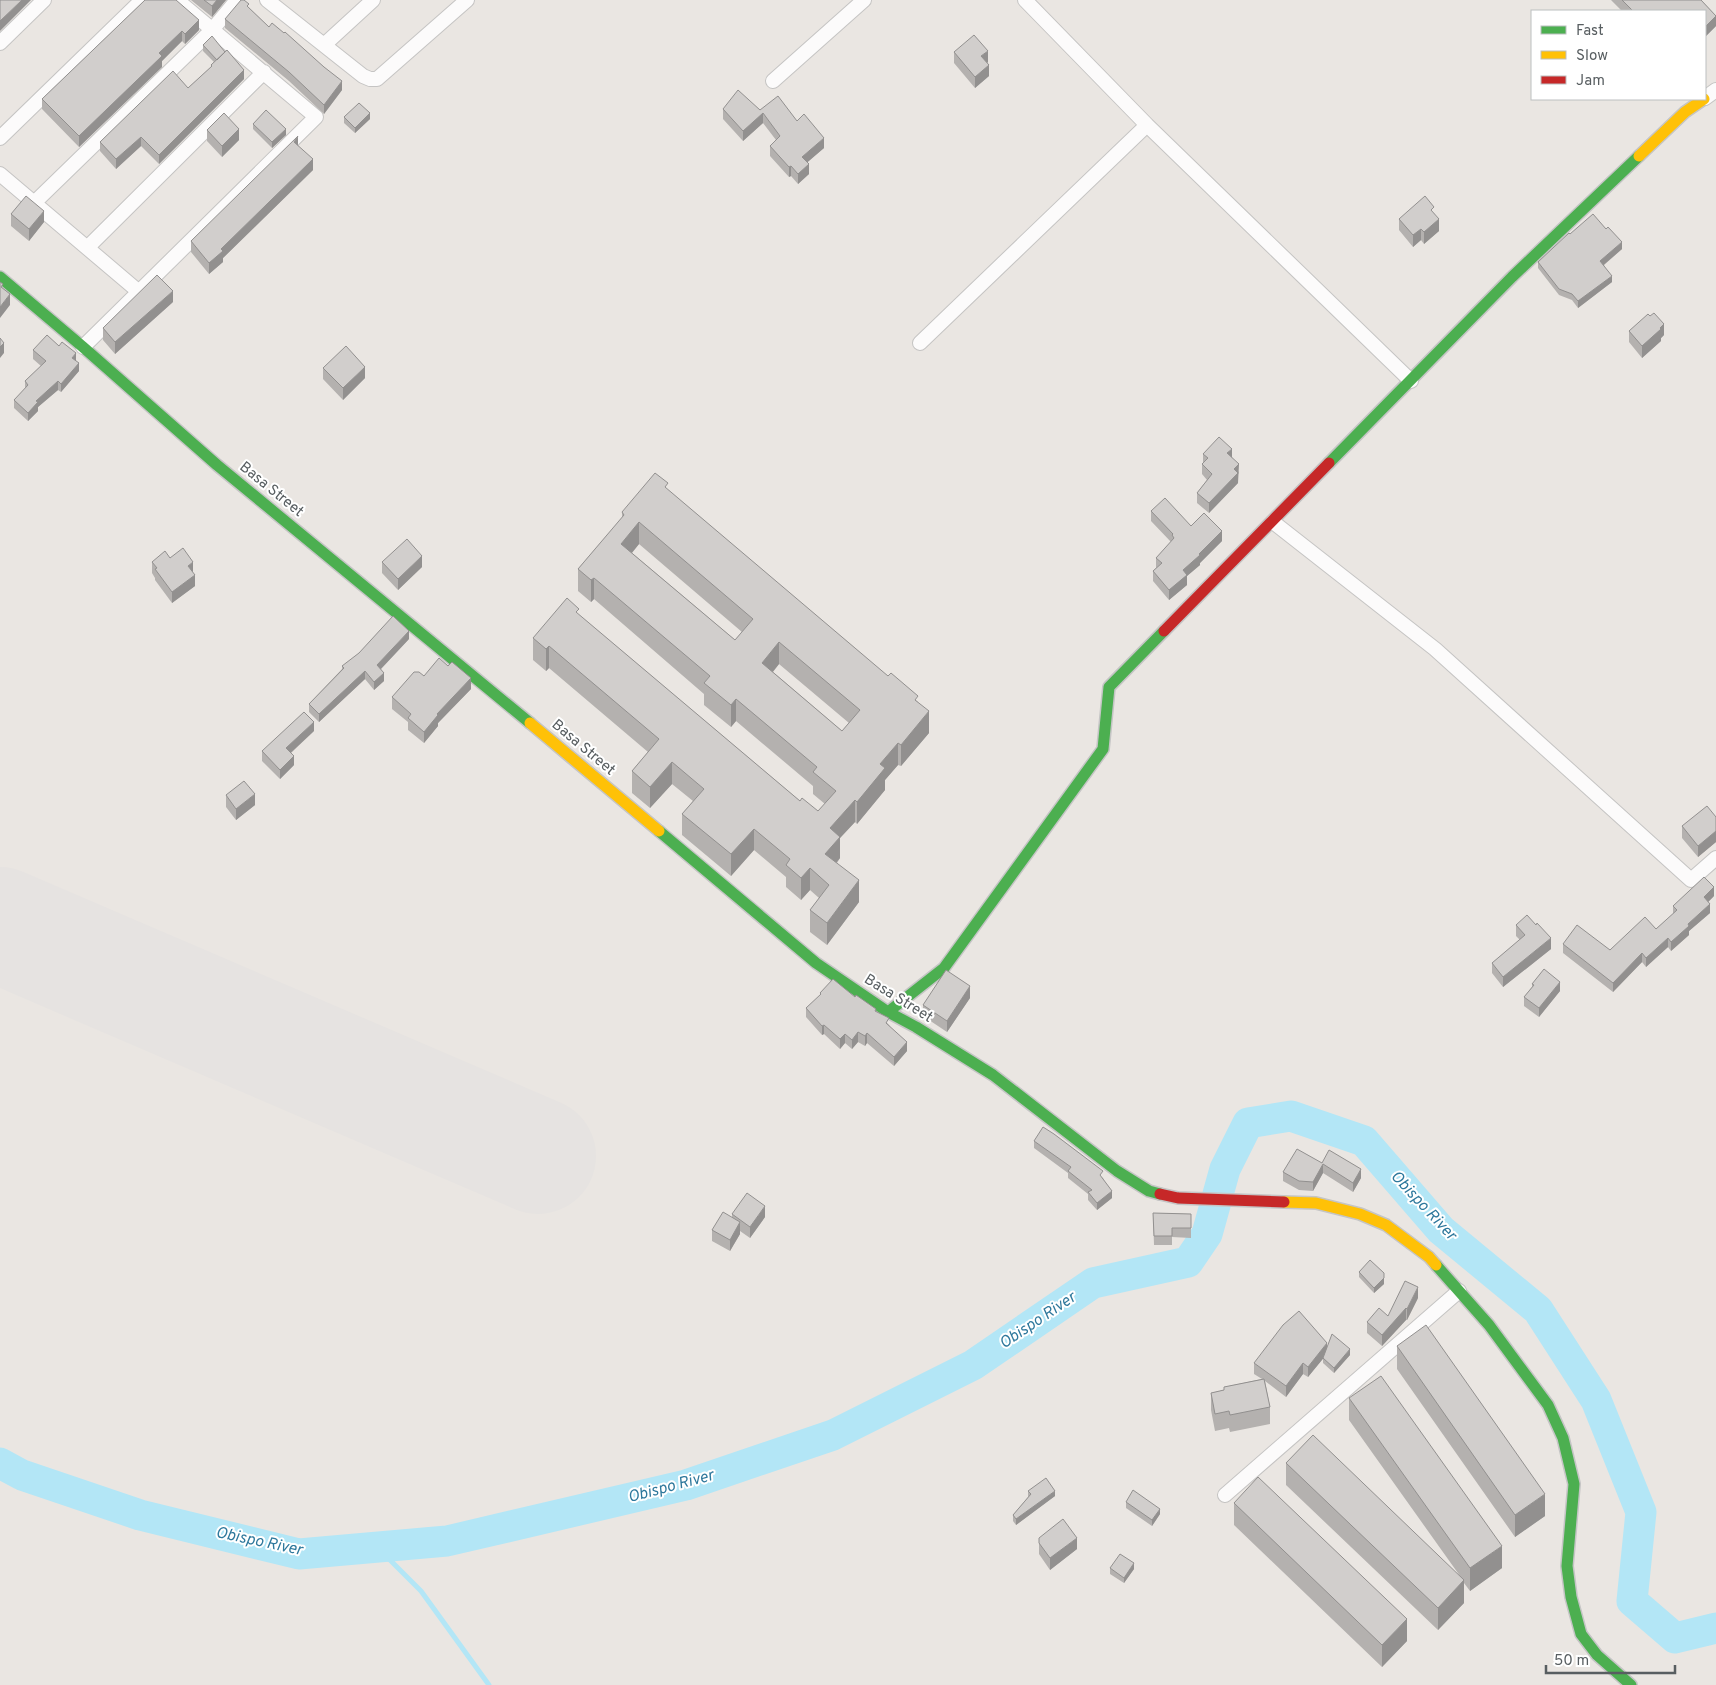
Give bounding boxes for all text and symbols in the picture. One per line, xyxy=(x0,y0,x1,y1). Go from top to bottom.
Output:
legend xyxy=(1531,10,1706,100)
text: Fast xyxy=(1576,22,1604,41)
text: Slow xyxy=(1576,47,1608,66)
text: Jam xyxy=(1576,72,1605,91)
street label: Basa Street xyxy=(235,458,307,522)
street label: Basa Street xyxy=(547,716,619,780)
street label: Basa Street xyxy=(860,970,936,1028)
water label: Obispo River xyxy=(1386,1167,1462,1246)
water label: Obispo River xyxy=(996,1287,1082,1354)
water label: Obispo River xyxy=(626,1465,718,1508)
water label: Obispo River xyxy=(214,1523,306,1561)
scale bar xyxy=(1546,1642,1675,1674)
text: 50 m xyxy=(1554,1652,1589,1671)

